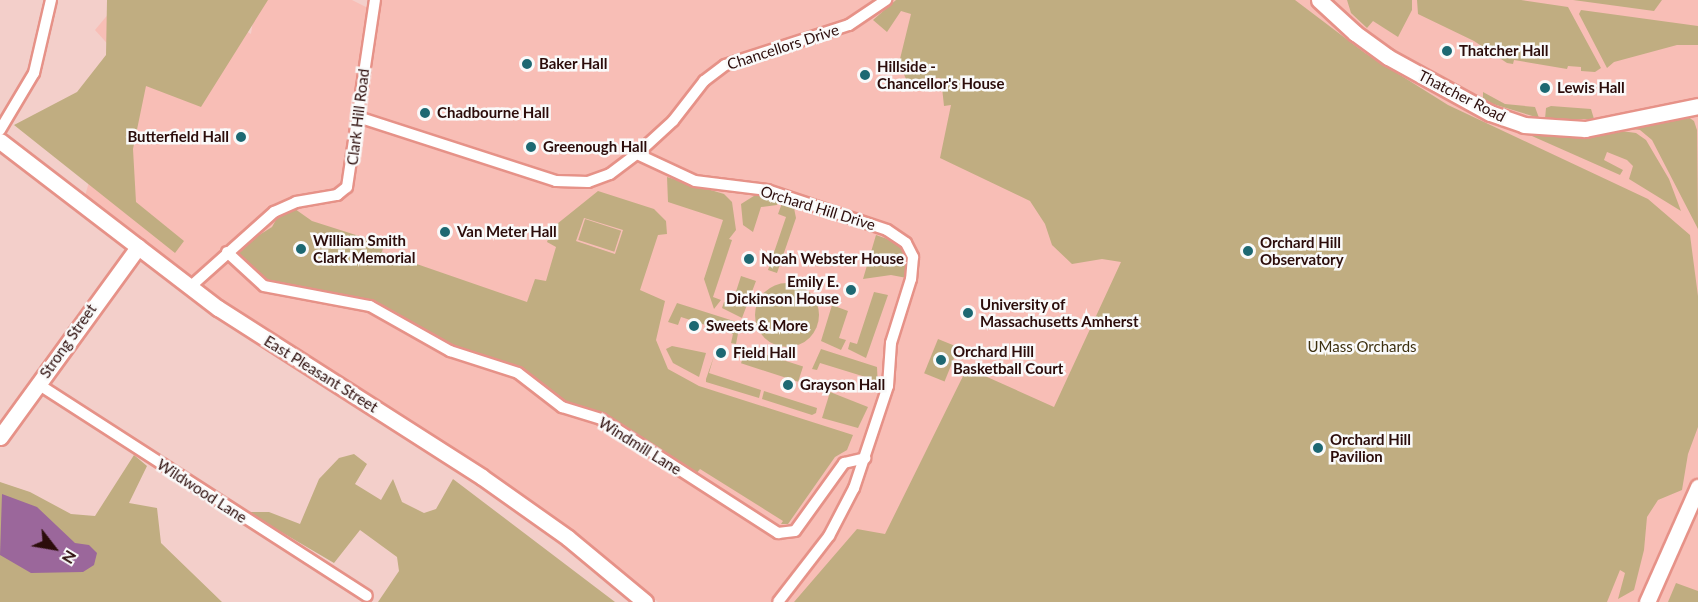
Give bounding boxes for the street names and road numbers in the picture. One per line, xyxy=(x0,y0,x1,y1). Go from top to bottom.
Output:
street label: Chancellors Drive xyxy=(725,20,841,74)
street label: Thatcher Road xyxy=(1415,66,1509,126)
street label: Clark Hill Road xyxy=(343,68,373,166)
street label: Orchard Hill Drive xyxy=(758,182,878,234)
street label: Strong Street xyxy=(36,300,100,382)
street label: East Pleasant Street xyxy=(261,332,381,416)
street label: Windmill Lane xyxy=(595,413,685,479)
street label: Wildwood Lane xyxy=(154,455,250,527)

